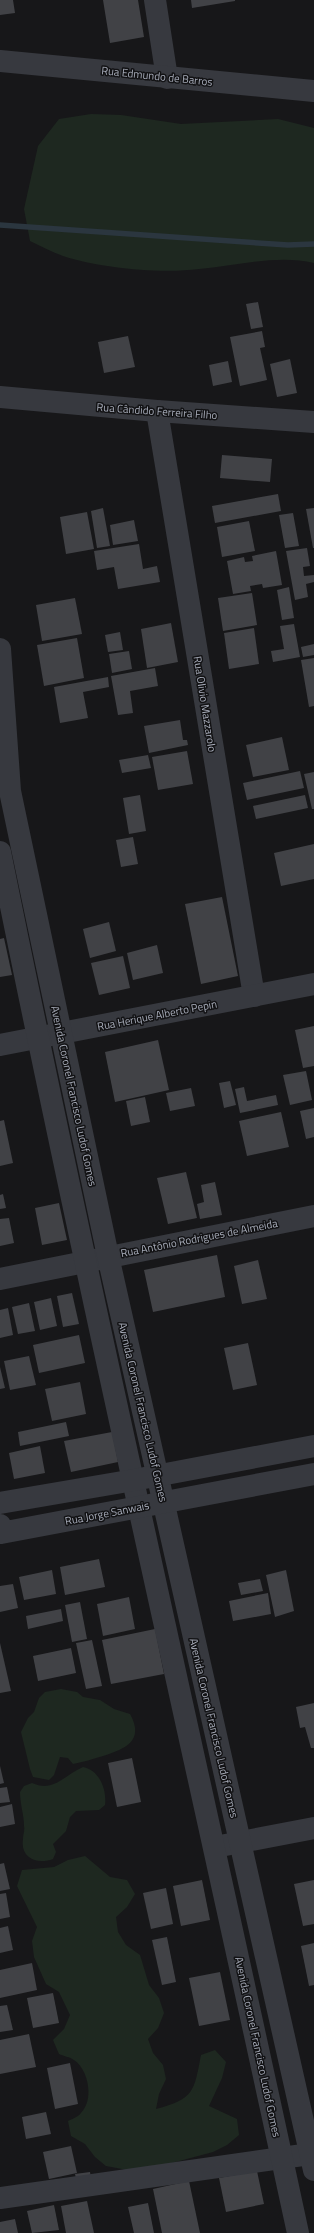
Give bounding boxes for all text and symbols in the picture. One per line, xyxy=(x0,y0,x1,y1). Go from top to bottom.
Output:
street label: Rua Edmundo de Barros xyxy=(101,62,213,90)
street label: Rua Cândido Ferreira Filho xyxy=(96,399,218,423)
street label: Rua Olivio Mazzarolo xyxy=(190,655,221,753)
street label: Rua Herique Alberto Pepin xyxy=(96,996,218,1034)
street label: Avenida Coronel Francisco Ludof Gomes xyxy=(47,1004,101,1188)
street label: Rua Antônio Rodrigues de Almeida xyxy=(119,1215,279,1261)
street label: Avenida Coronel Francisco Ludof Gomes xyxy=(115,1321,171,1503)
street label: Rua Jorge Sanwais xyxy=(64,1497,150,1529)
street label: Avenida Coronel Francisco Ludof Gomes xyxy=(186,1637,242,1819)
street label: Avenida Coronel Francisco Ludof Gomes xyxy=(231,1955,285,2139)

